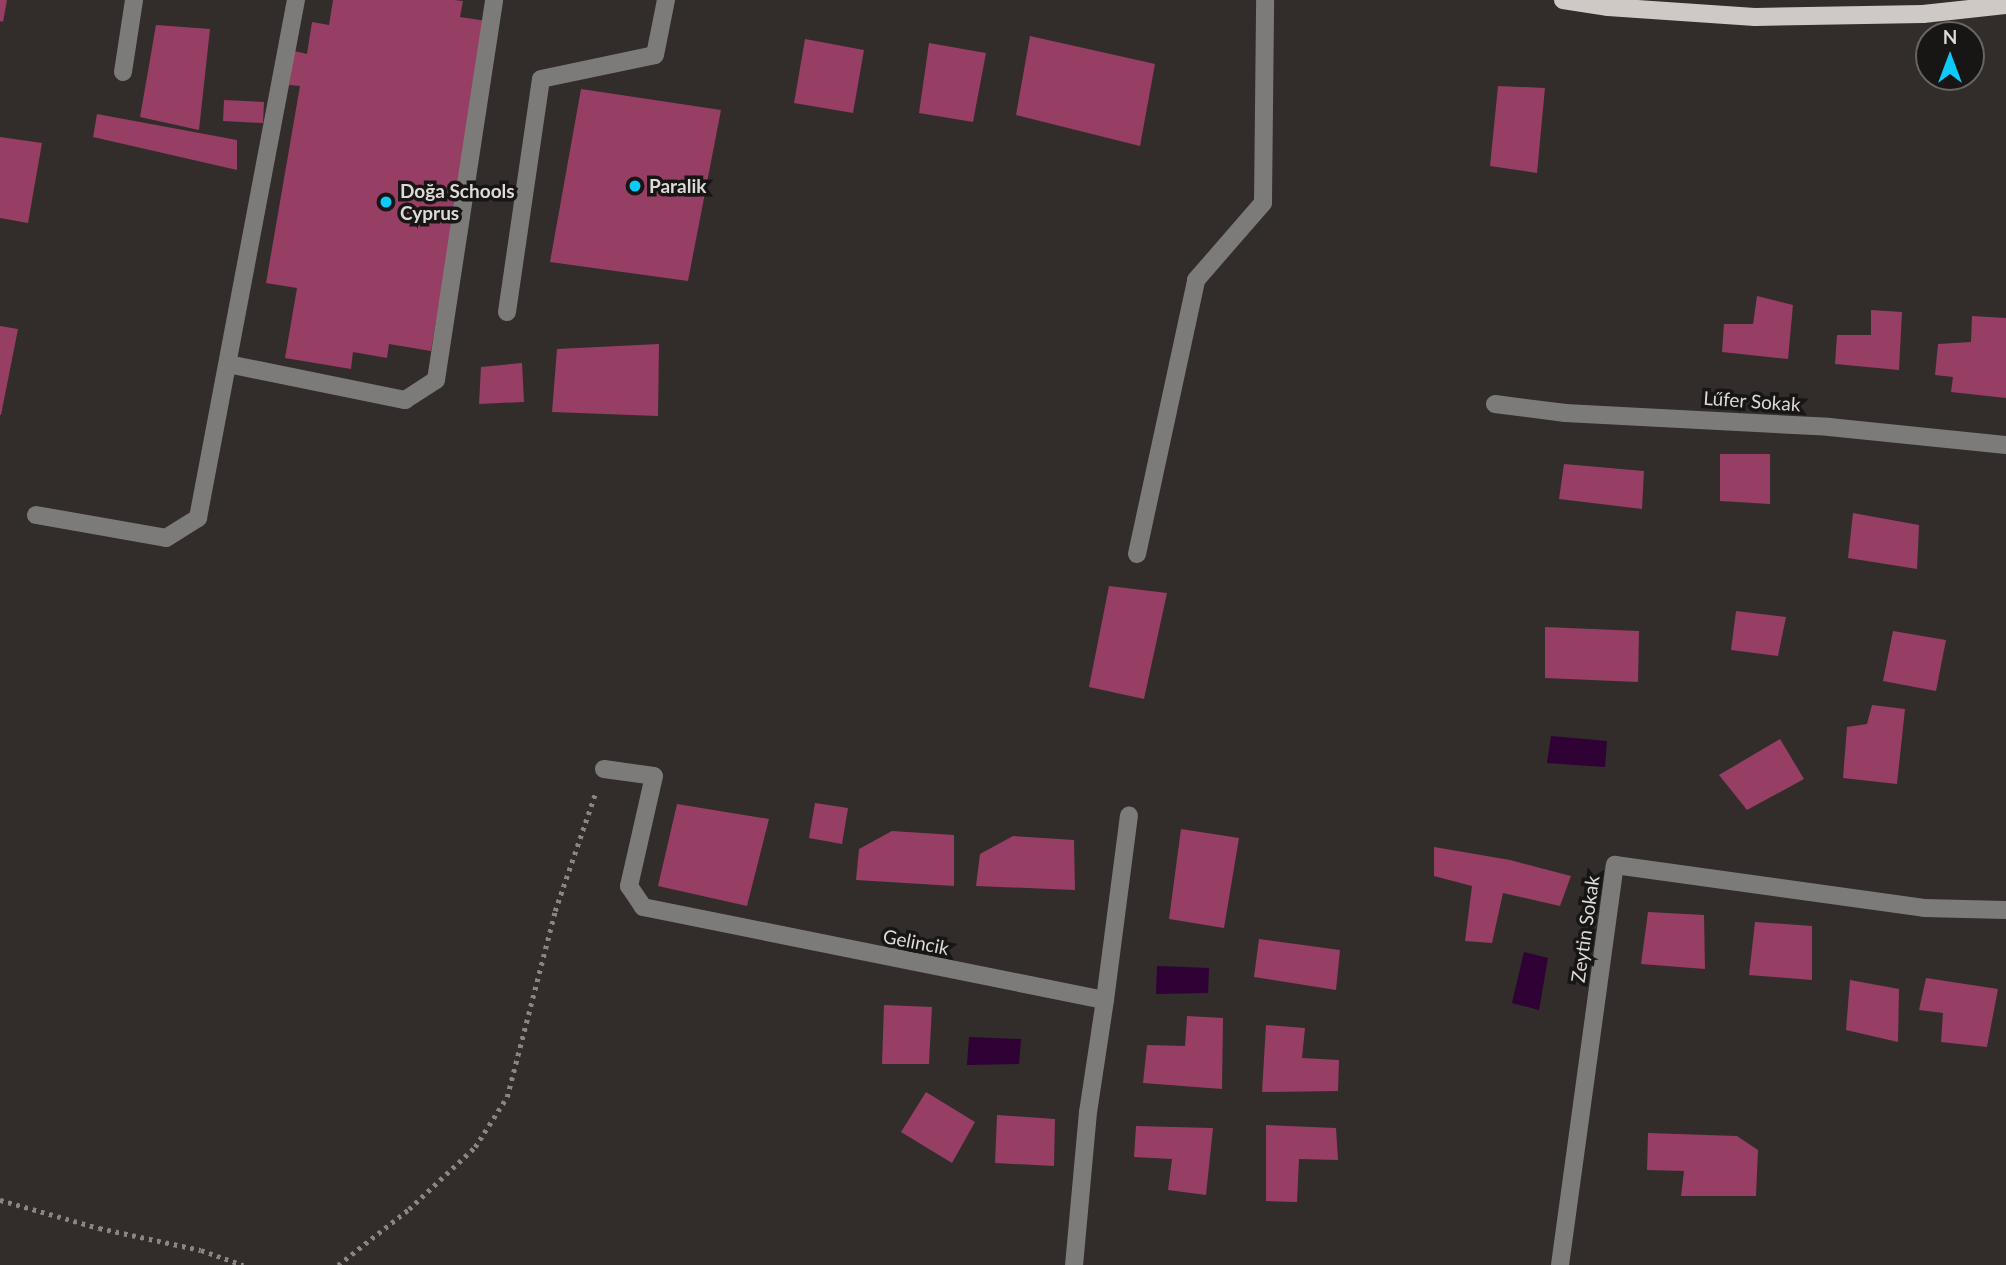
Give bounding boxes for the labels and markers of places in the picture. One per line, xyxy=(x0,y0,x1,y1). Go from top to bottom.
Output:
place label: Paralik xyxy=(649,175,706,197)
marker: Paralik xyxy=(627,178,643,194)
place label: Doğa Schools Cyprus xyxy=(400,180,515,224)
marker: Doğa Schools Cyprus xyxy=(378,194,394,210)

